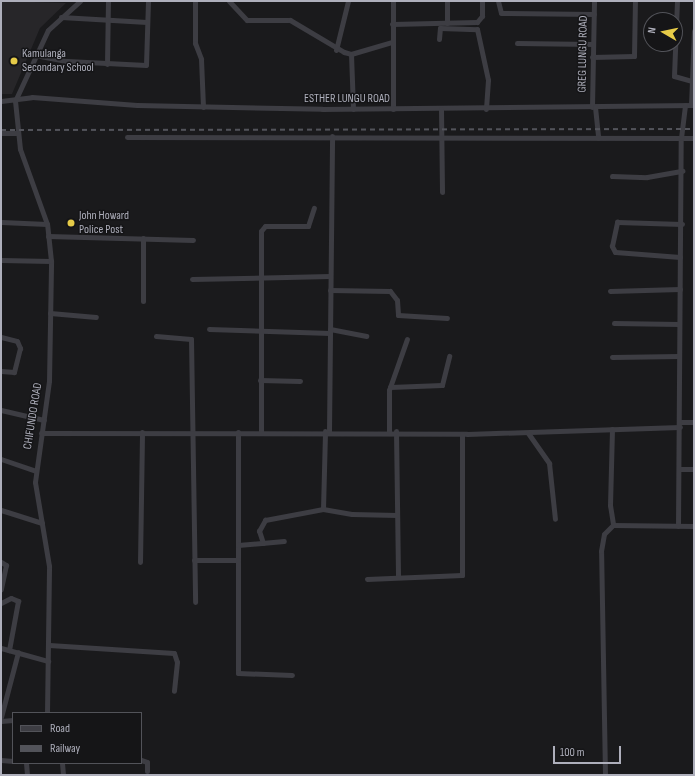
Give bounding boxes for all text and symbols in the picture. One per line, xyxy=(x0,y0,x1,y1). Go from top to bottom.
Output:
north arrow xyxy=(643,12,683,52)
street label: GREG LUNGU ROAD xyxy=(575,15,591,93)
text: N xyxy=(645,26,659,34)
place label: Kamulanga Secondary School xyxy=(22,47,94,75)
marker: Kamulanga Secondary School xyxy=(9,56,19,66)
street label: ESTHER LUNGU ROAD xyxy=(304,92,390,106)
place label: John Howard Police Post xyxy=(79,209,129,237)
marker: John Howard Police Post xyxy=(66,218,76,228)
street label: CHIFUNDO ROAD xyxy=(21,382,45,450)
legend xyxy=(12,712,142,764)
text: Road xyxy=(50,721,70,736)
scale bar xyxy=(555,738,623,764)
text: Railway xyxy=(50,741,80,756)
text: 100 m xyxy=(560,745,585,760)

